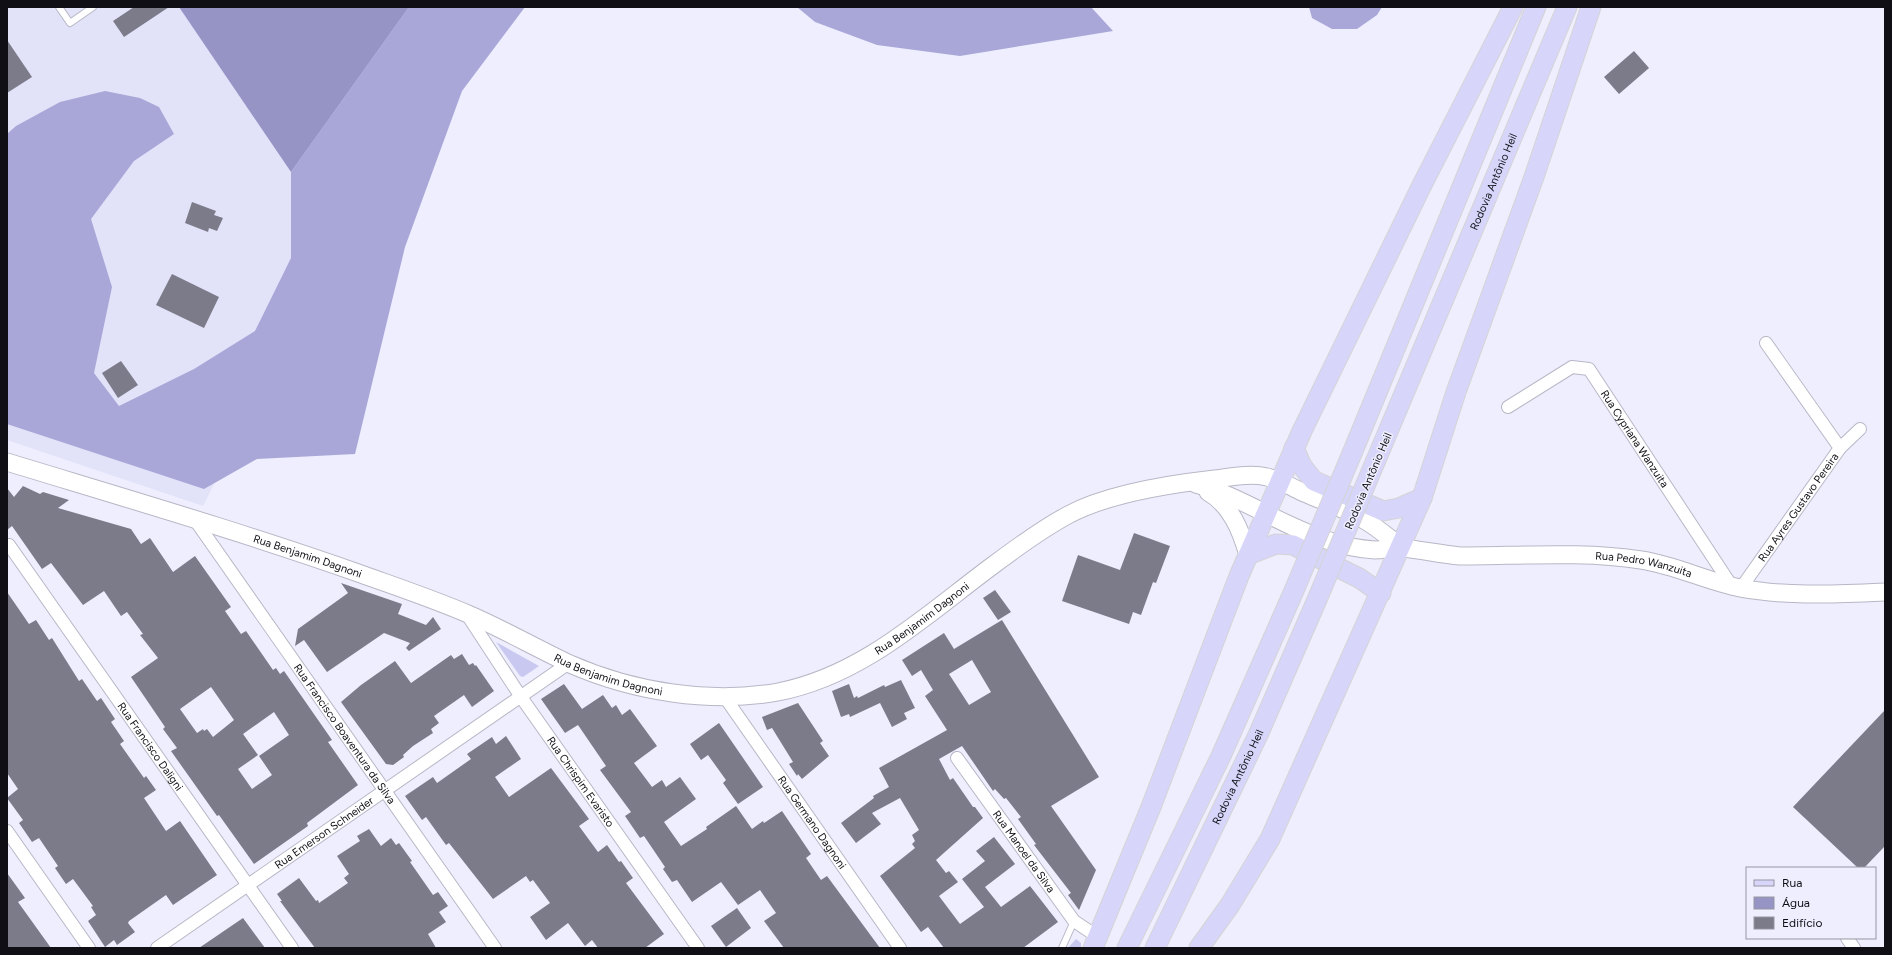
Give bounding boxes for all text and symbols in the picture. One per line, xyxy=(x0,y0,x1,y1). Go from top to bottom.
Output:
street label: Rodovia Antônio Heil xyxy=(1468,132,1520,232)
street label: Rua Cypriana Wanzuita xyxy=(1598,388,1671,490)
street label: Rodovia Antônio Heil xyxy=(1342,431,1395,531)
street label: Rua Ayres Gustavo Pereira xyxy=(1756,451,1841,564)
street label: Rua Benjamim Dagnoni xyxy=(252,532,364,581)
street label: Rua Pedro Wanzuita xyxy=(1595,549,1694,580)
street label: Rua Benjamim Dagnoni xyxy=(872,580,972,658)
street label: Rua Benjamim Dagnoni xyxy=(552,651,664,698)
street label: Rua Francisco Boaventura da Silva xyxy=(291,661,398,807)
street label: Rua Francisco Daligni xyxy=(115,700,185,793)
street label: Rodovia Antônio Heil xyxy=(1210,728,1267,827)
street label: Rua Chrispim Evaristo xyxy=(544,734,617,830)
street label: Rua Germano Dagnoni xyxy=(775,773,849,872)
street label: Rua Emerson Schneider xyxy=(272,794,376,872)
street label: Rua Manoel da Silva xyxy=(990,808,1057,895)
legend xyxy=(1746,867,1876,939)
text: Rua xyxy=(1782,876,1802,890)
text: Água xyxy=(1782,896,1810,910)
text: Edifício xyxy=(1782,916,1822,930)

